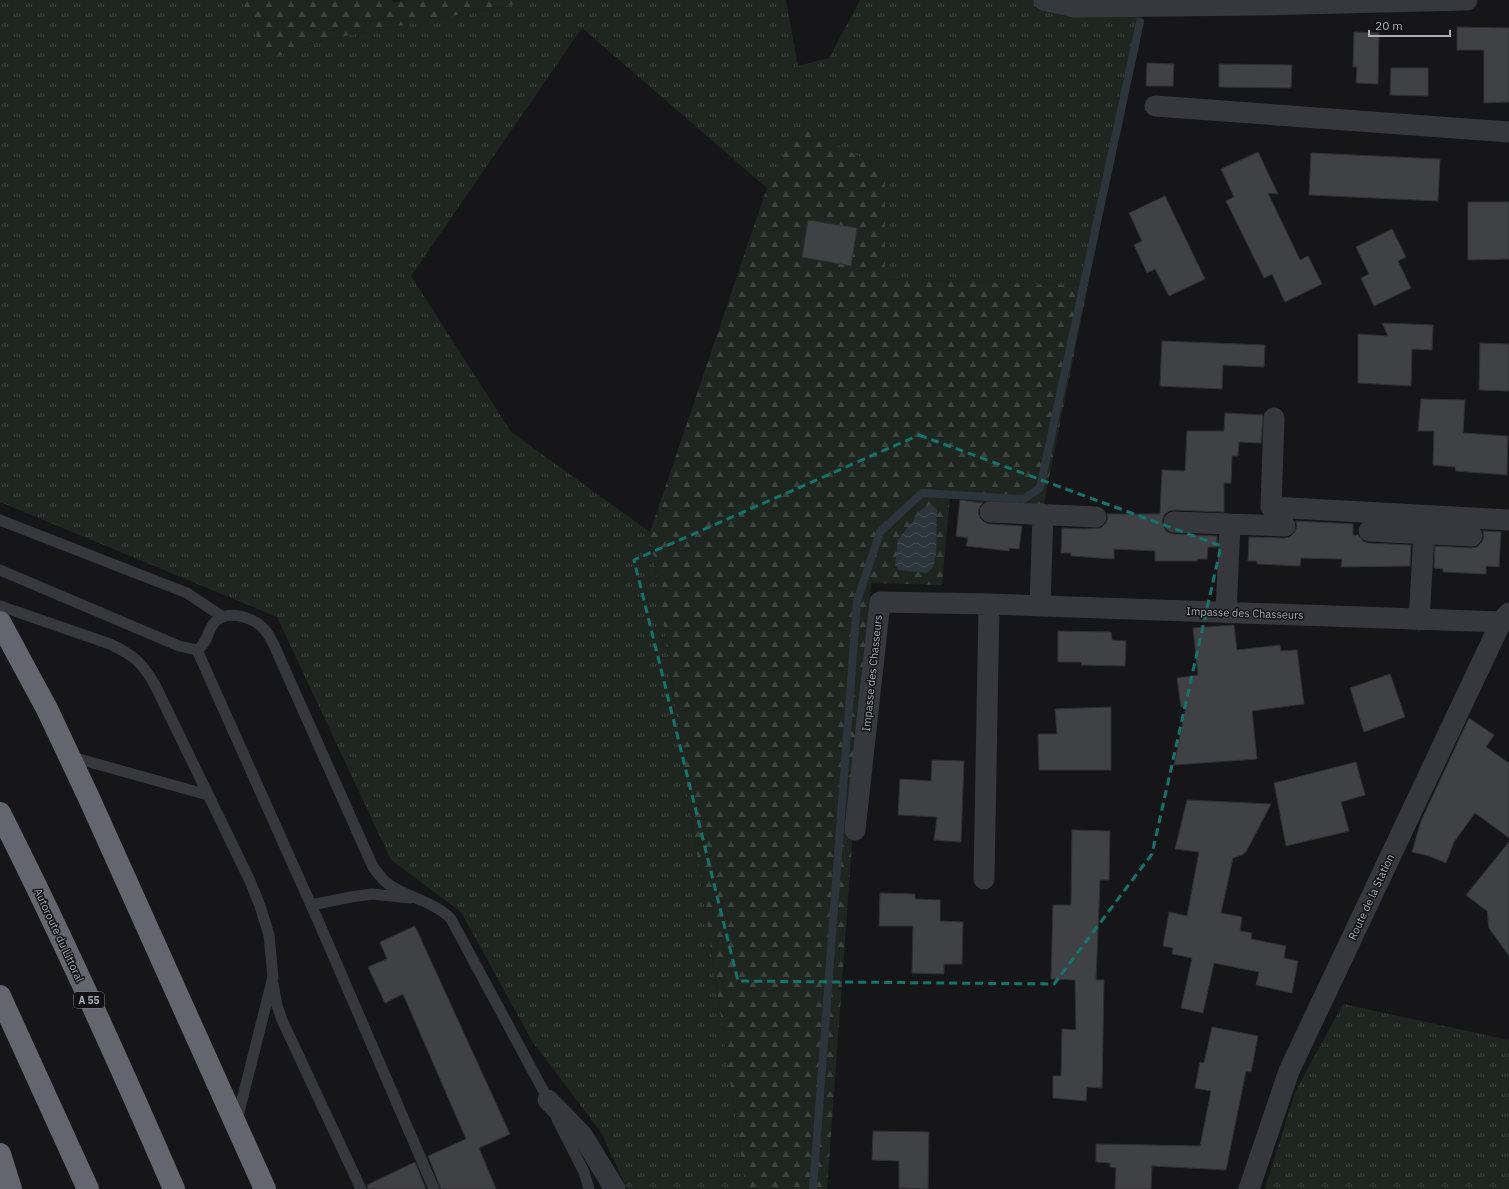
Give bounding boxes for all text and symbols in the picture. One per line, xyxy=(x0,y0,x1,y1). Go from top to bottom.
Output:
scale bar xyxy=(1369,12,1450,38)
text: 20 m xyxy=(1375,18,1403,33)
street label: Impasse des Chasseurs xyxy=(1186,604,1304,622)
street label: Impasse des Chasseurs xyxy=(859,614,885,732)
street label: Route de la Station xyxy=(1345,852,1397,942)
street label: Autoroute du Littoral xyxy=(31,886,87,984)
road number: A 55 xyxy=(74,992,104,1008)

